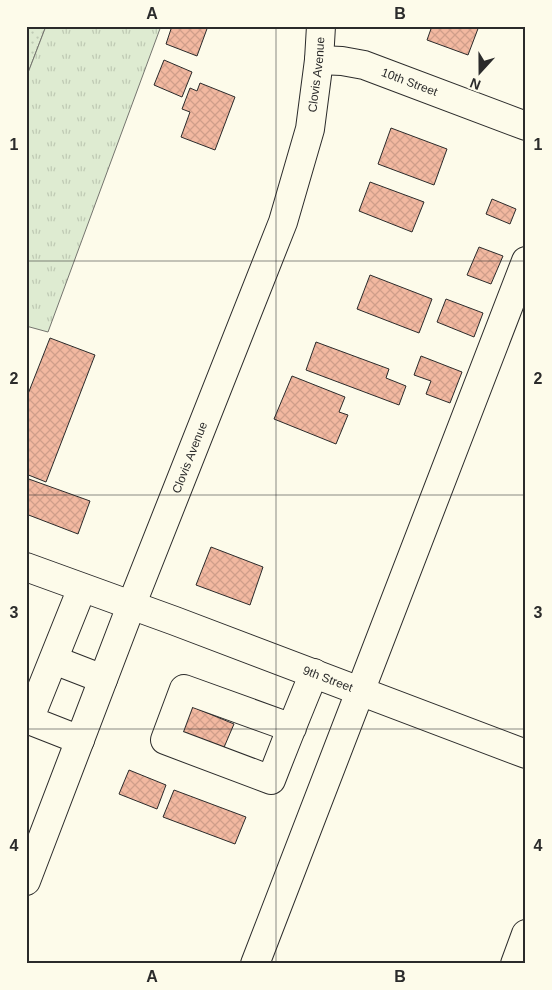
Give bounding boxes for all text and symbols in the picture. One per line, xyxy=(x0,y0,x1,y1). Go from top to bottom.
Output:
text: A xyxy=(146,5,158,22)
text: B xyxy=(394,5,406,22)
street label: Clovis Avenue xyxy=(305,36,327,113)
north arrow xyxy=(454,48,504,98)
street label: 10th Street xyxy=(380,65,440,99)
text: N xyxy=(468,75,483,93)
text: 1 xyxy=(10,136,19,153)
text: 1 xyxy=(534,136,543,153)
text: 2 xyxy=(10,370,19,387)
text: 2 xyxy=(534,370,543,387)
street label: Clovis Avenue xyxy=(169,419,210,495)
text: 3 xyxy=(10,604,19,621)
text: 3 xyxy=(534,604,543,621)
street label: 9th Street xyxy=(301,663,355,695)
text: 4 xyxy=(10,837,19,854)
text: 4 xyxy=(534,837,543,854)
text: A xyxy=(146,968,158,985)
text: B xyxy=(394,968,406,985)

